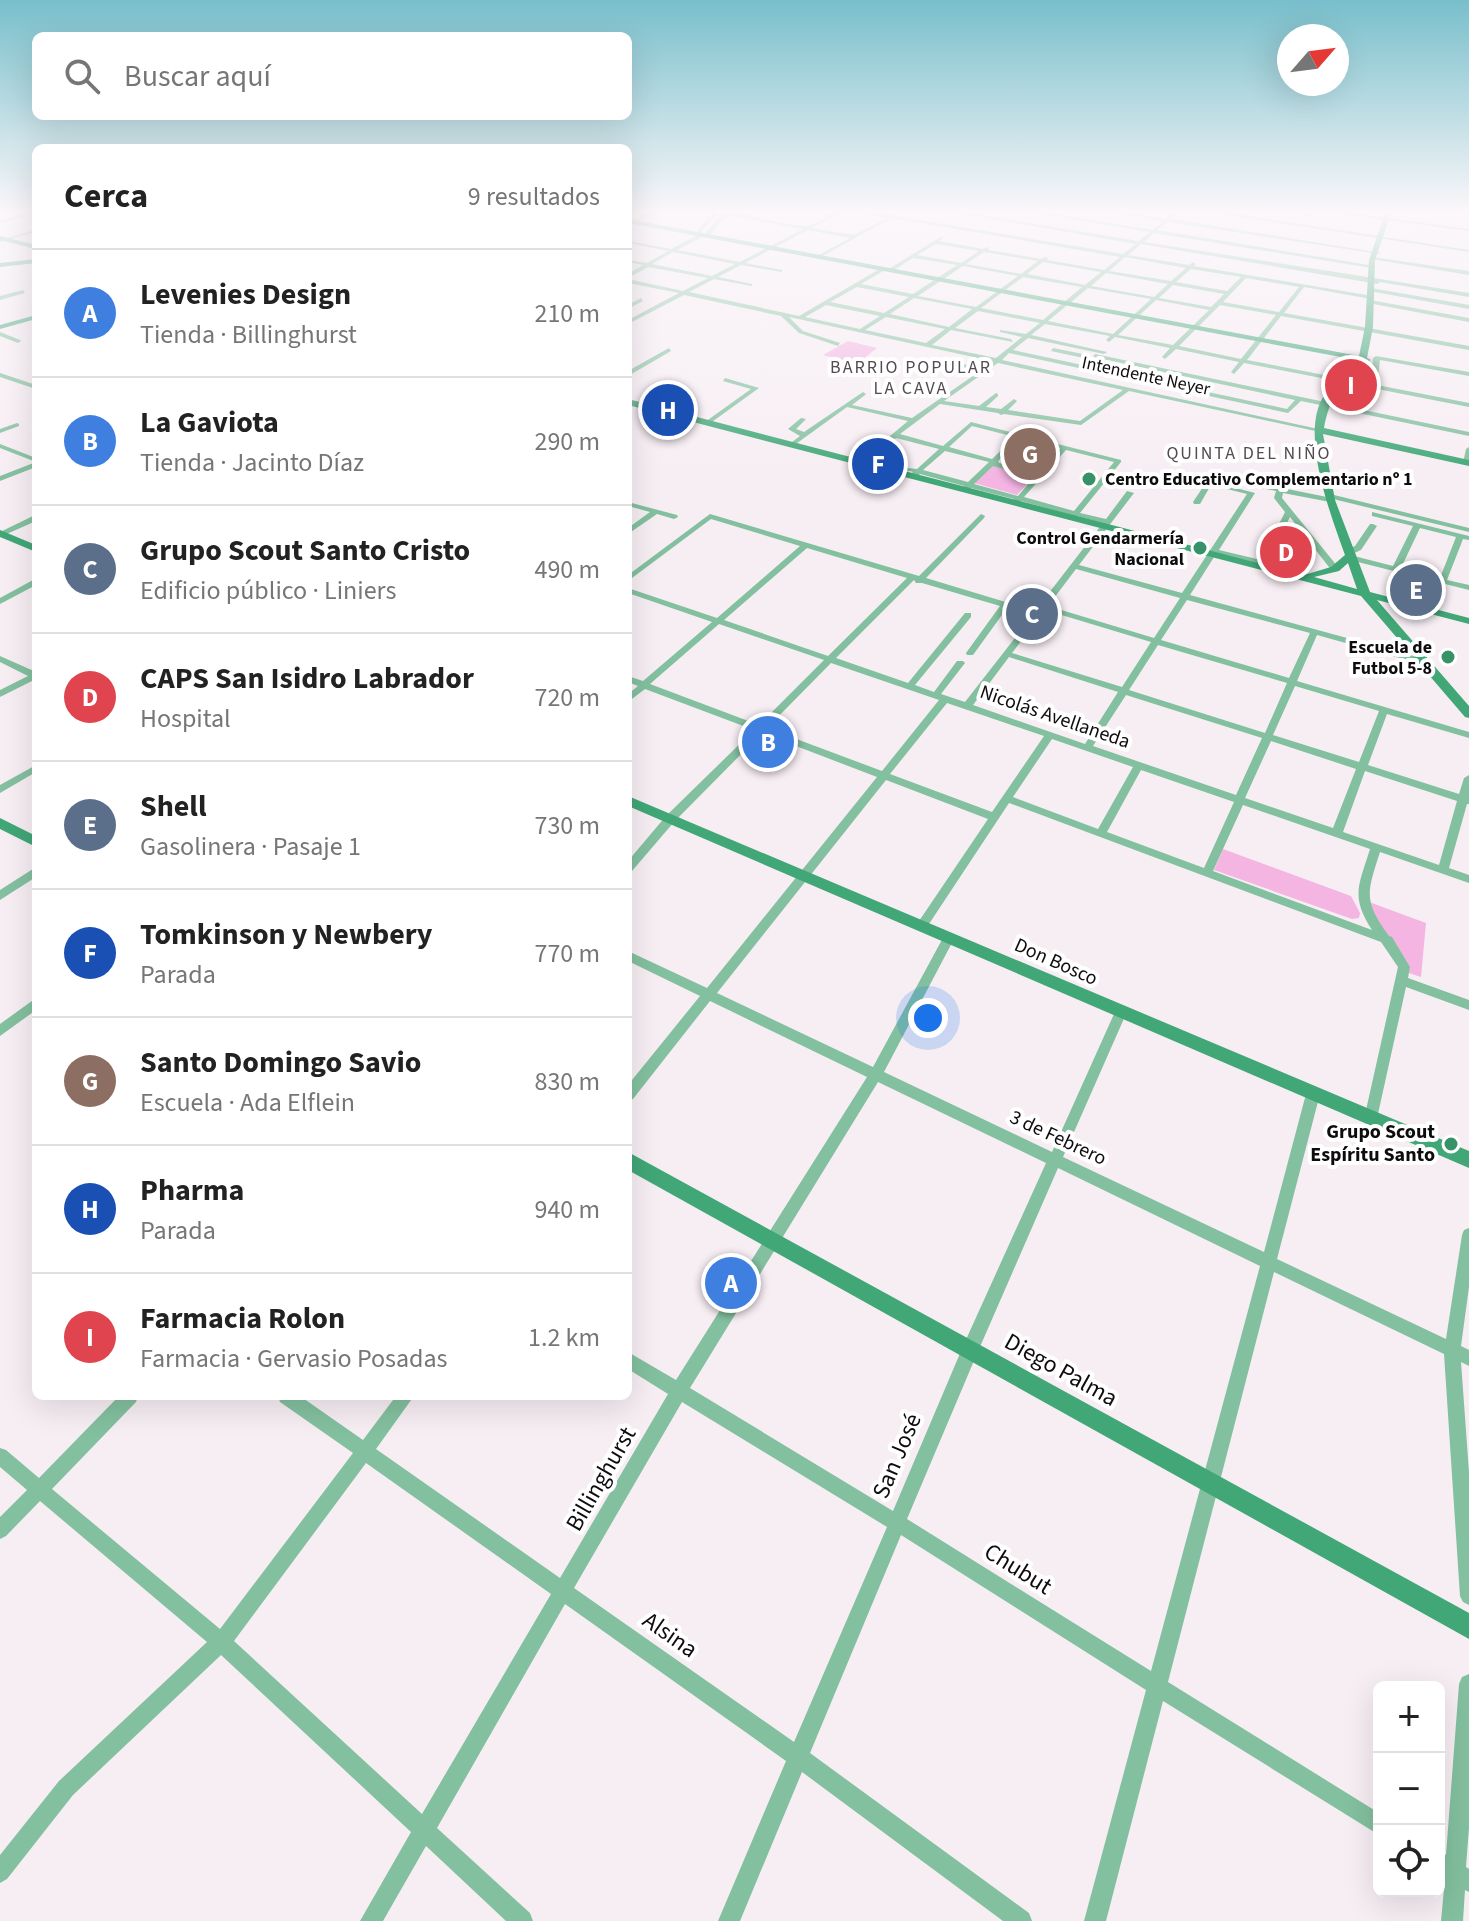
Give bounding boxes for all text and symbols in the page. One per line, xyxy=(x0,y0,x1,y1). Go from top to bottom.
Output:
north arrow xyxy=(1277,24,1349,96)
search box xyxy=(32,32,632,120)
icon: search xyxy=(60,54,104,98)
text: Buscar aquí xyxy=(124,55,271,98)
text: Cerca xyxy=(64,172,148,221)
text: 9 resultados xyxy=(468,178,600,215)
text: Levenies Design xyxy=(140,273,351,316)
text: A xyxy=(83,295,97,332)
text: 210 m xyxy=(534,295,600,332)
text: Tienda · Billinghurst xyxy=(140,316,357,353)
street label: Intendente Neyer xyxy=(1080,350,1213,402)
district label: BARRIO POPULAR LA CAVA xyxy=(830,355,992,401)
pin: I xyxy=(1325,355,1377,415)
pin: H xyxy=(642,380,694,440)
text: La Gaviota xyxy=(140,401,279,444)
text: B xyxy=(82,423,98,460)
text: 290 m xyxy=(534,423,600,460)
pin: G xyxy=(1004,424,1056,484)
pin: F xyxy=(852,434,904,494)
district label: QUINTA DEL NIÑO xyxy=(1166,441,1332,466)
text: Tienda · Jacinto Díaz xyxy=(140,444,364,481)
place label: Centro Educativo Complementario nº 1 xyxy=(1105,467,1412,492)
marker: Centro Educativo Complementario nº 1 xyxy=(1080,470,1098,488)
pin: D xyxy=(1260,522,1312,582)
place label: Control Gendarmería Nacional xyxy=(1016,526,1184,572)
text: Grupo Scout Santo Cristo xyxy=(140,529,470,572)
marker: Control Gendarmería Nacional xyxy=(1191,539,1209,557)
text: C xyxy=(82,551,98,588)
text: 490 m xyxy=(534,551,600,588)
pin: E xyxy=(1390,560,1442,620)
text: Edificio público · Liniers xyxy=(140,572,396,609)
pin: C xyxy=(1006,584,1058,644)
place label: Escuela de Futbol 5-8 xyxy=(1348,635,1432,681)
marker: Escuela de Futbol 5-8 xyxy=(1439,648,1457,666)
text: CAPS San Isidro Labrador xyxy=(140,657,474,700)
street label: Nicolás Avellaneda xyxy=(976,678,1134,756)
text: D xyxy=(82,679,98,716)
text: 720 m xyxy=(534,679,600,716)
text: Hospital xyxy=(140,700,231,737)
pin: B xyxy=(742,712,794,772)
text: Shell xyxy=(140,785,207,828)
text: E xyxy=(83,807,97,844)
text: 730 m xyxy=(534,807,600,844)
text: Gasolinera · Pasaje 1 xyxy=(140,828,361,865)
text: Tomkinson y Newbery xyxy=(140,913,432,956)
street label: Don Bosco xyxy=(1010,931,1102,993)
text: F xyxy=(83,935,97,972)
text: 770 m xyxy=(534,935,600,972)
text: Parada xyxy=(140,956,216,993)
your location xyxy=(908,998,948,1038)
text: Santo Domingo Savio xyxy=(140,1041,421,1084)
text: G xyxy=(82,1063,98,1100)
text: 830 m xyxy=(534,1063,600,1100)
text: Escuela · Ada Elflein xyxy=(140,1084,355,1121)
street label: 3 de Febrero xyxy=(1005,1103,1111,1173)
place label: Grupo Scout Espíritu Santo xyxy=(1310,1118,1435,1169)
marker: Grupo Scout Espíritu Santo xyxy=(1442,1135,1460,1153)
text: Pharma xyxy=(140,1169,244,1212)
text: H xyxy=(81,1191,99,1228)
text: 940 m xyxy=(534,1191,600,1228)
text: Parada xyxy=(140,1212,216,1249)
pin: A xyxy=(705,1253,757,1313)
text: Farmacia Rolon xyxy=(140,1297,345,1340)
text: I xyxy=(86,1319,94,1356)
text: 1.2 km xyxy=(528,1319,600,1356)
street label: Diego Palma xyxy=(998,1324,1124,1416)
text: Farmacia · Gervasio Posadas xyxy=(140,1340,447,1377)
street label: San José xyxy=(863,1408,931,1504)
street label: Billinghurst xyxy=(557,1420,645,1538)
street label: Chubut xyxy=(977,1534,1059,1604)
street label: Alsina xyxy=(635,1603,705,1667)
map controls xyxy=(1373,1681,1445,1897)
button: + xyxy=(1373,1681,1445,1753)
button: − xyxy=(1373,1753,1445,1825)
button: locate xyxy=(1373,1825,1445,1897)

